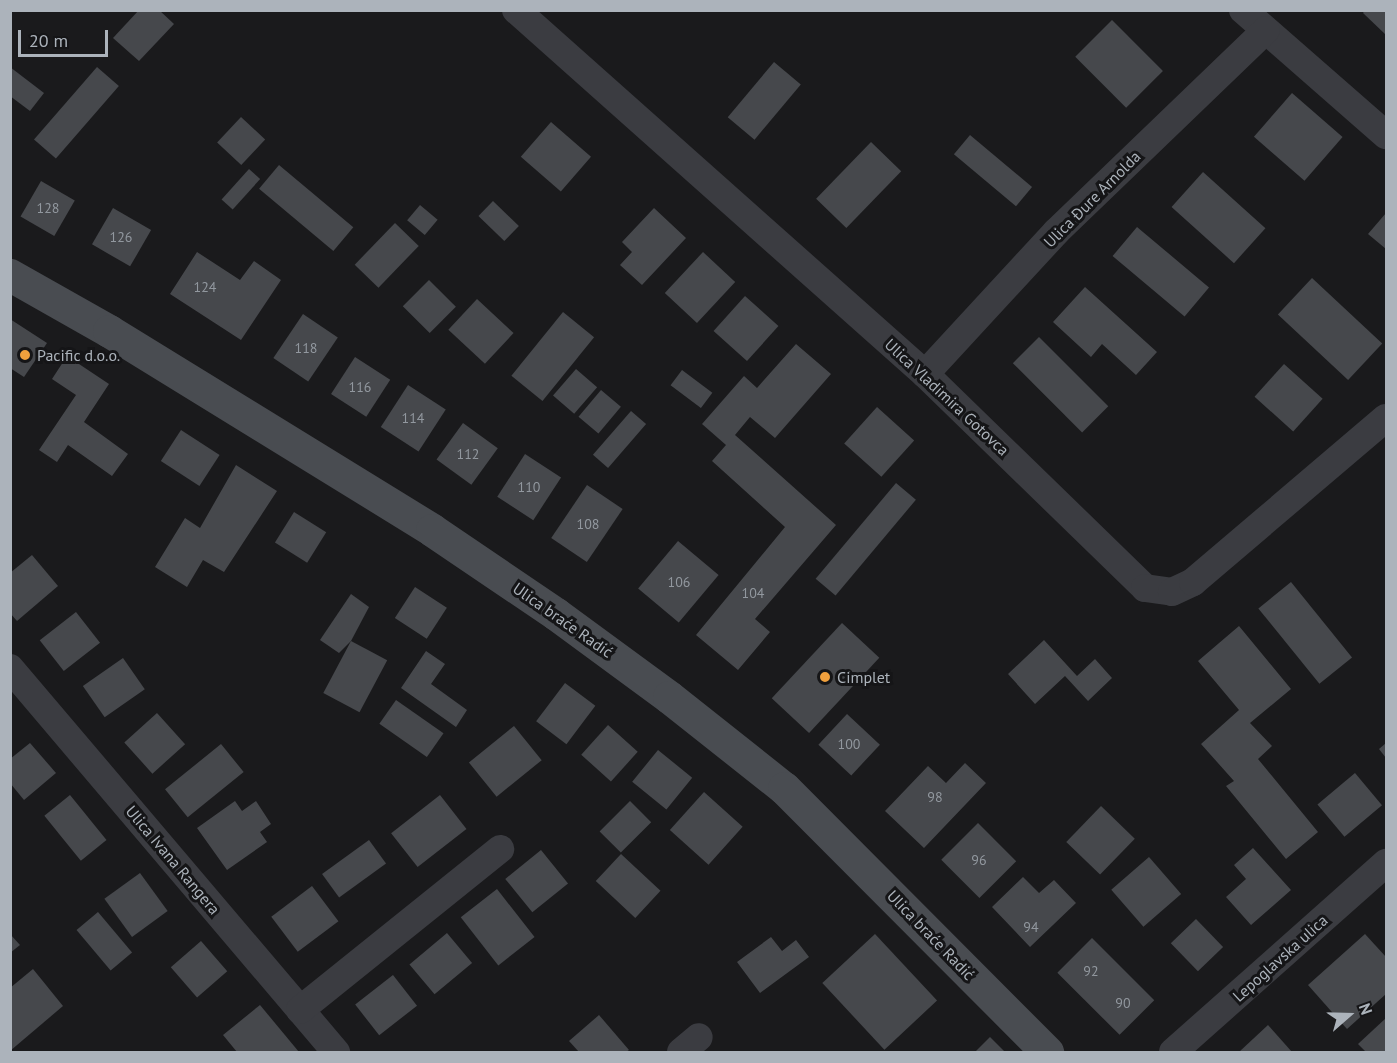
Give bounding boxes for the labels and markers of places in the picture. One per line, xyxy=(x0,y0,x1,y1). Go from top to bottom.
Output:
place label: Pacific d.o.o. xyxy=(37,345,121,365)
marker: Pacific d.o.o. xyxy=(18,348,32,362)
place label: Cimplet xyxy=(837,667,890,687)
marker: Cimplet xyxy=(818,670,832,684)

